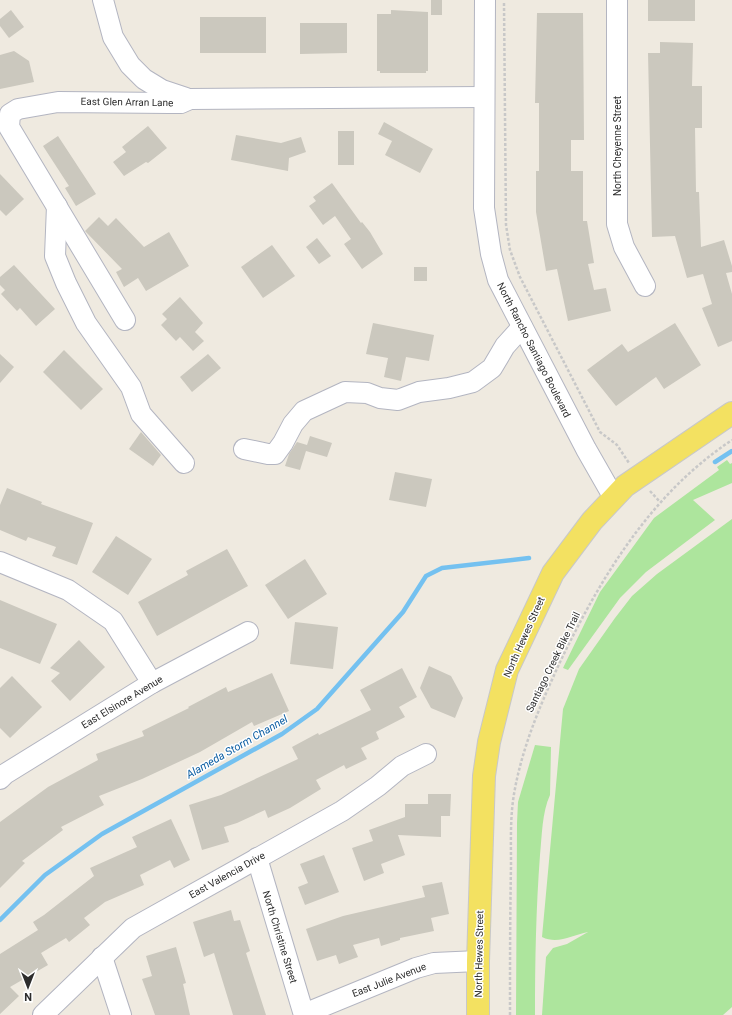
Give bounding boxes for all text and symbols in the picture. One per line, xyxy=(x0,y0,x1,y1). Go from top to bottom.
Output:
street label: East Glen Arran Lane xyxy=(81,96,173,108)
street label: North Cheyenne Street xyxy=(612,96,623,196)
street label: North Rancho Santiago Boulevard xyxy=(495,281,573,419)
street label: North Hewes Street xyxy=(501,595,547,679)
street label: Santiago Creek Bike Trail xyxy=(524,610,582,714)
street label: East Elsinore Avenue xyxy=(79,673,165,731)
water label: Alameda Storm Channel xyxy=(183,712,290,782)
street label: East Valencia Drive xyxy=(187,850,267,900)
street label: North Christine Street xyxy=(261,889,299,985)
street label: North Hewes Street xyxy=(473,910,485,998)
street label: East Julie Avenue xyxy=(350,961,428,999)
north arrow xyxy=(8,967,48,1007)
text: N xyxy=(24,990,32,1003)

